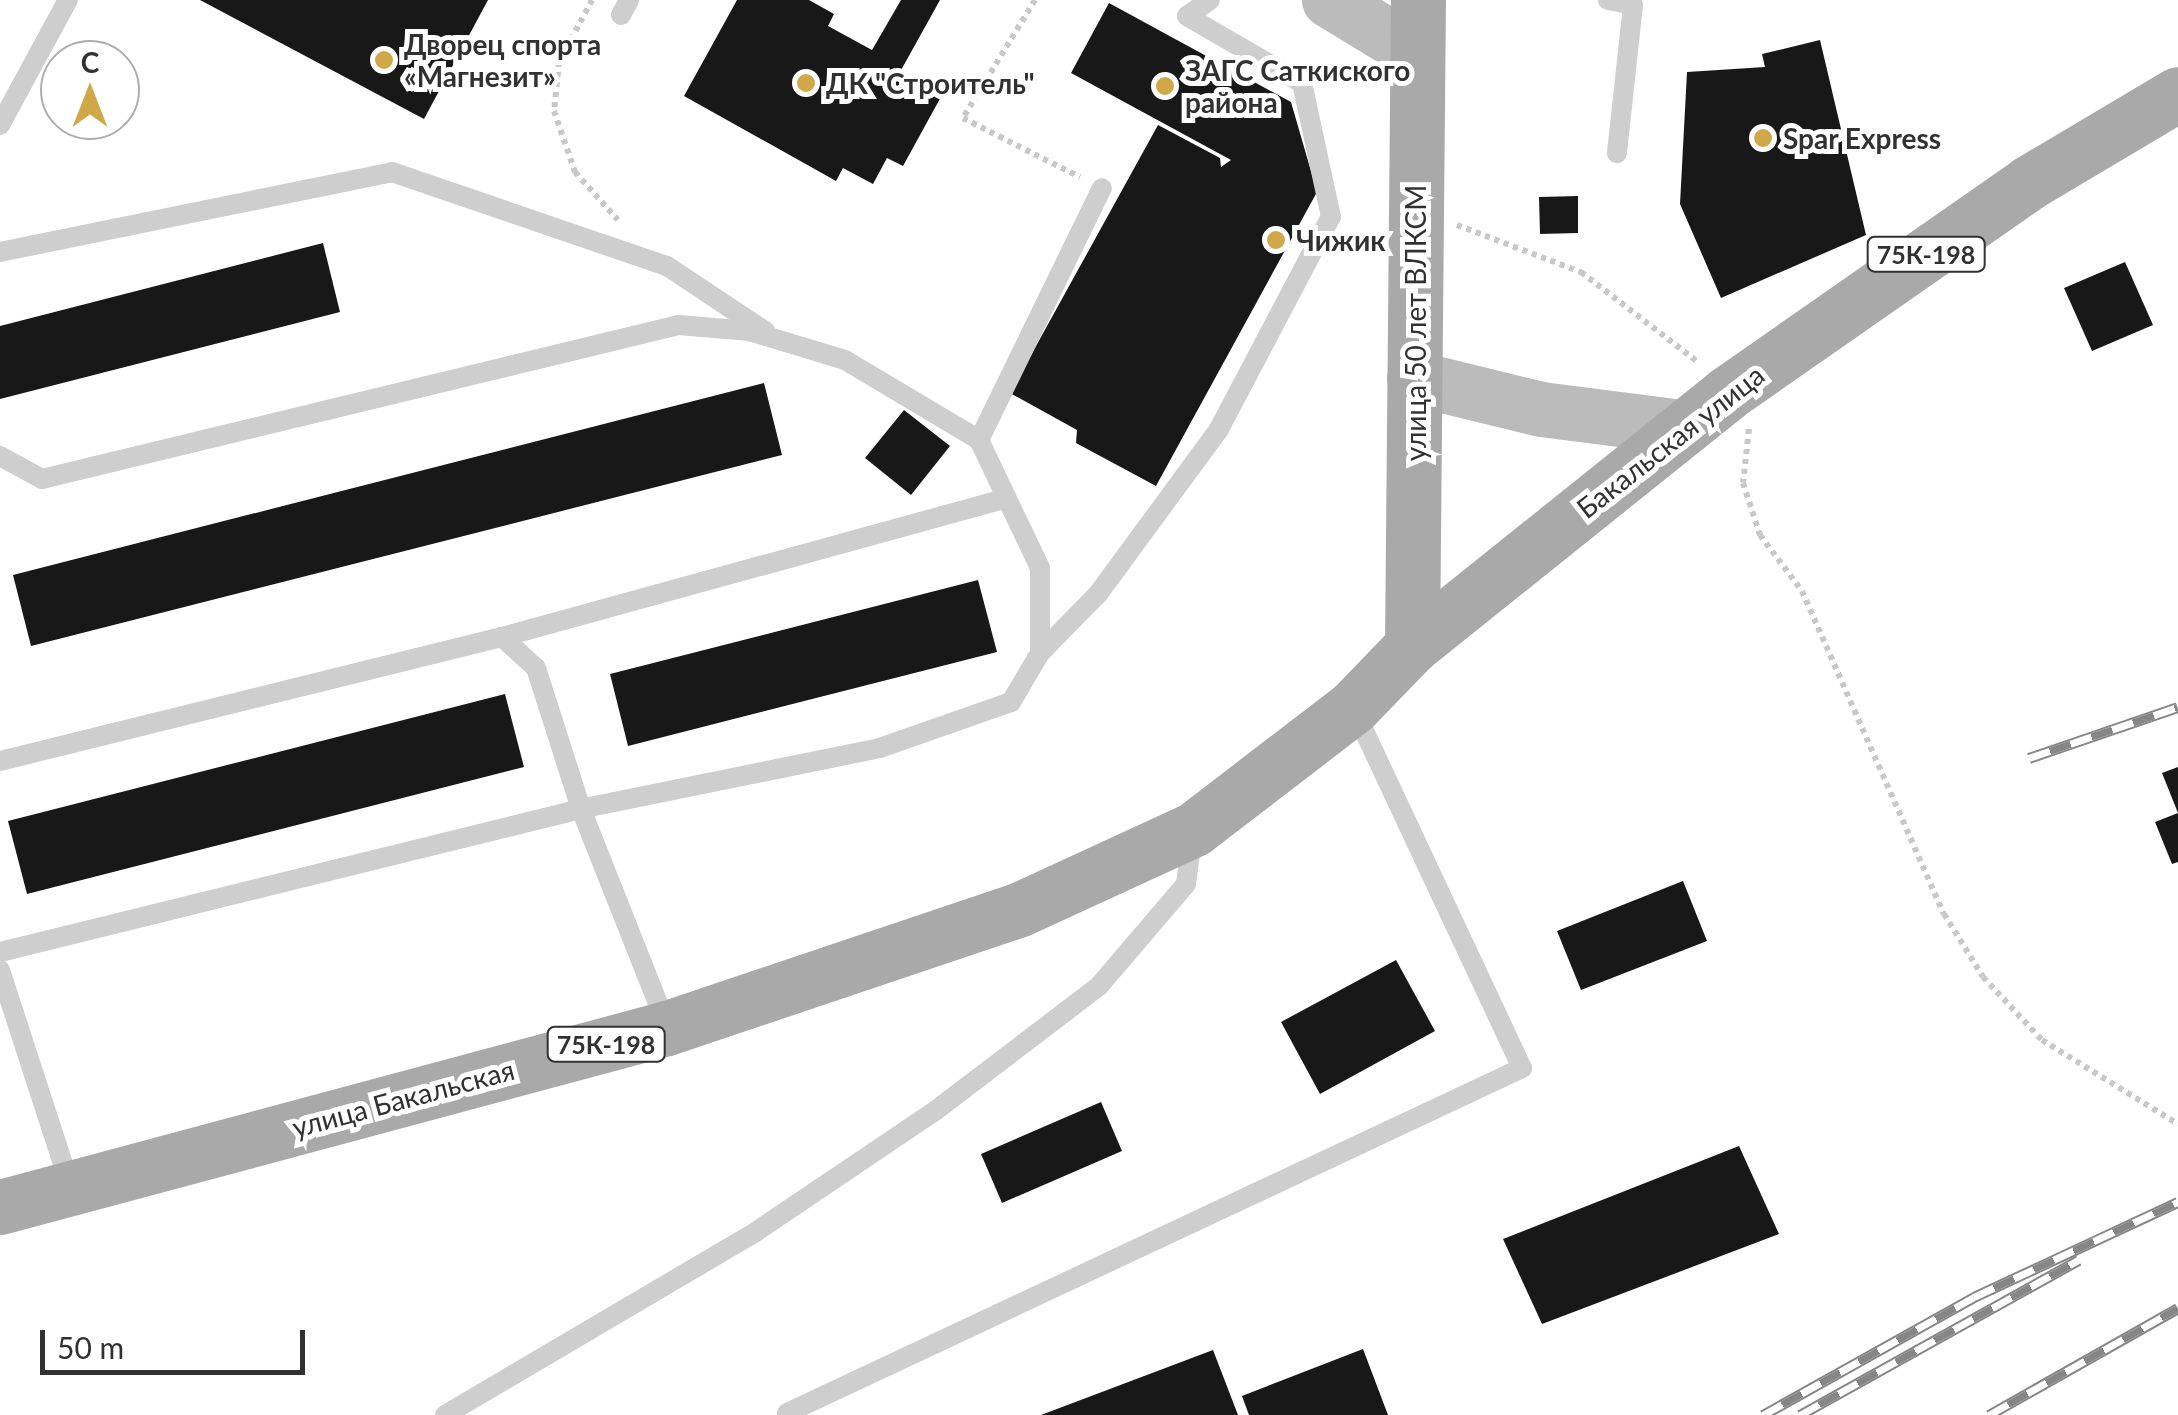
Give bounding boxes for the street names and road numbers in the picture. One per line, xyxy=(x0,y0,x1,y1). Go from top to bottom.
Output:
street label: улица 50 лет ВЛКСМ xyxy=(1398,185,1432,461)
road number: 75К-198 xyxy=(1866,234,1986,274)
street label: Бакальская улица xyxy=(1570,357,1770,525)
road number: 75К-198 xyxy=(546,1024,666,1064)
street label: улица Бакальская xyxy=(288,1052,518,1144)

